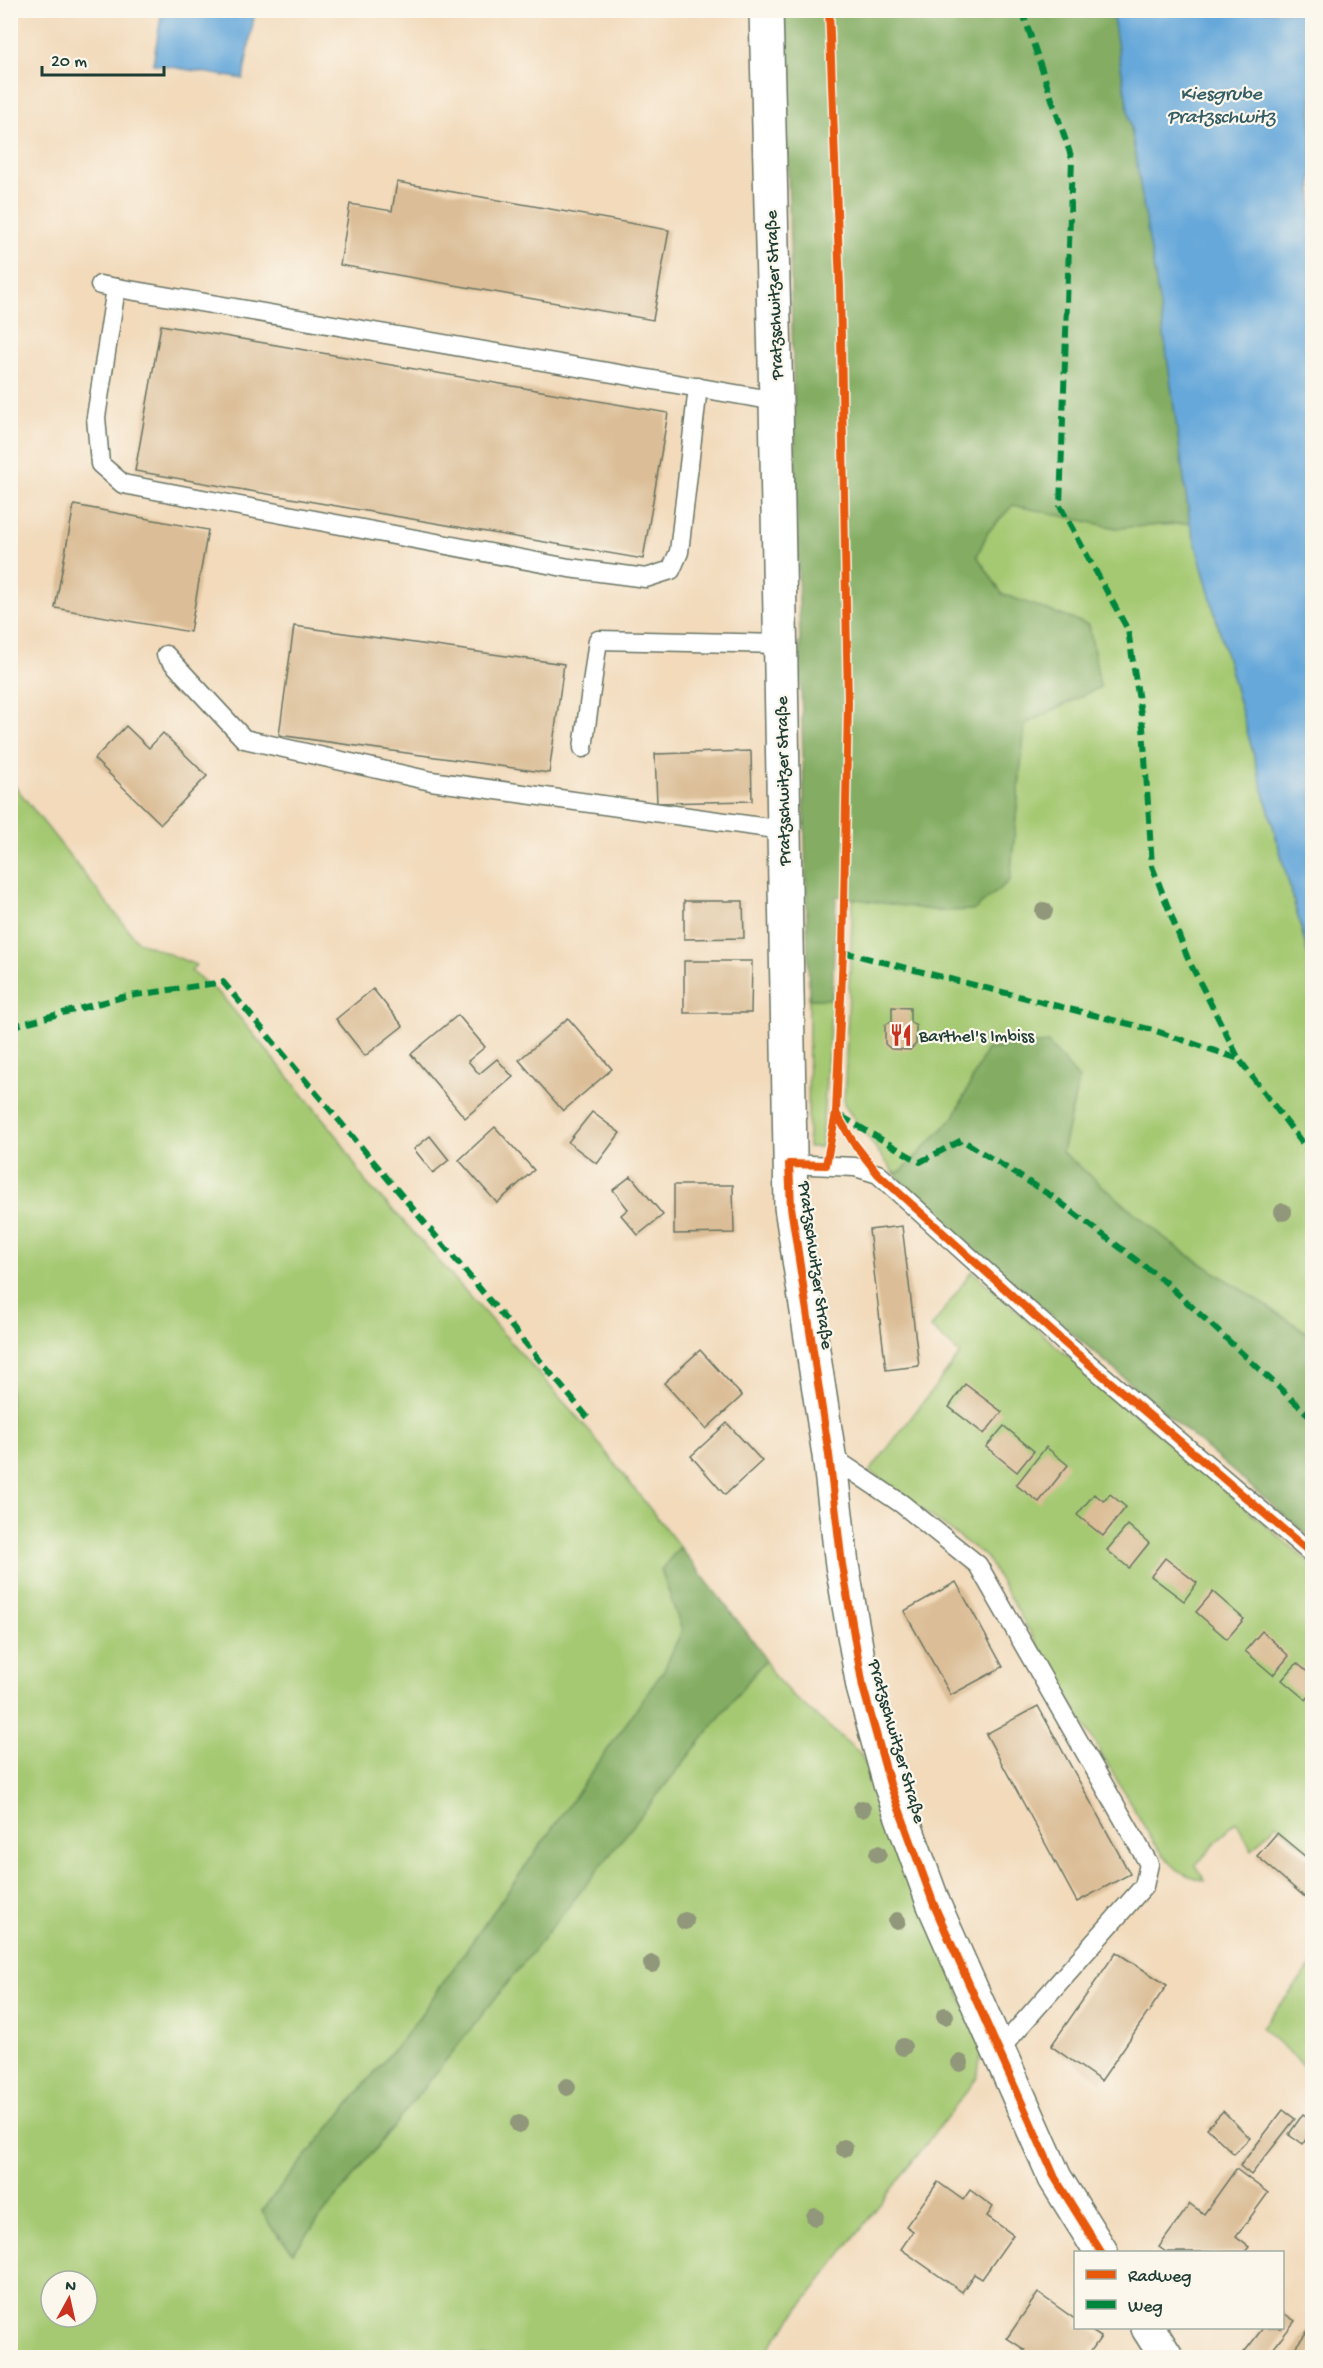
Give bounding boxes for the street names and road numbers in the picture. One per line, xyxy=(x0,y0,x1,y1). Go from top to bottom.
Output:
street label: Pratzschwitzer Straße xyxy=(762,209,789,381)
street label: Pratzschwitzer Straße xyxy=(773,695,796,867)
street label: Pratzschwitzer Straße xyxy=(792,1179,837,1351)
street label: Pratzschwitzer Straße xyxy=(862,1656,929,1827)

